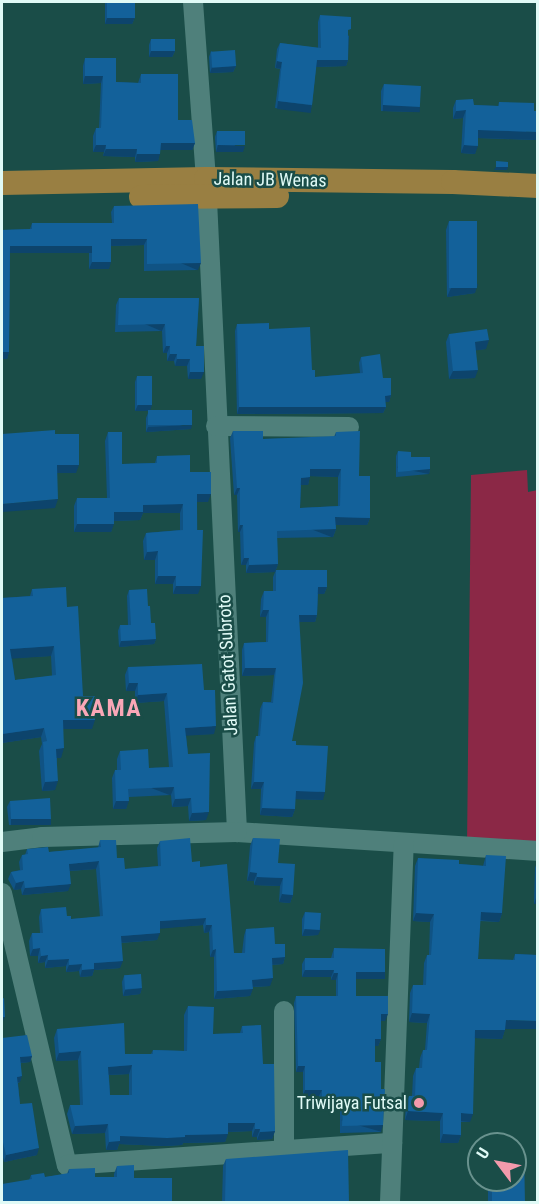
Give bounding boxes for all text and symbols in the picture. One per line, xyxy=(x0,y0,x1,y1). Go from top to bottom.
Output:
street label: Jalan JB Wenas xyxy=(213,168,327,192)
street label: Jalan Gatot Subroto xyxy=(214,594,242,736)
district label: KAMA xyxy=(76,695,142,723)
place label: Triwijaya Futsal xyxy=(297,1092,407,1114)
marker: Triwijaya Futsal xyxy=(412,1096,426,1110)
north arrow xyxy=(467,1132,527,1192)
text: U xyxy=(473,1144,493,1162)

